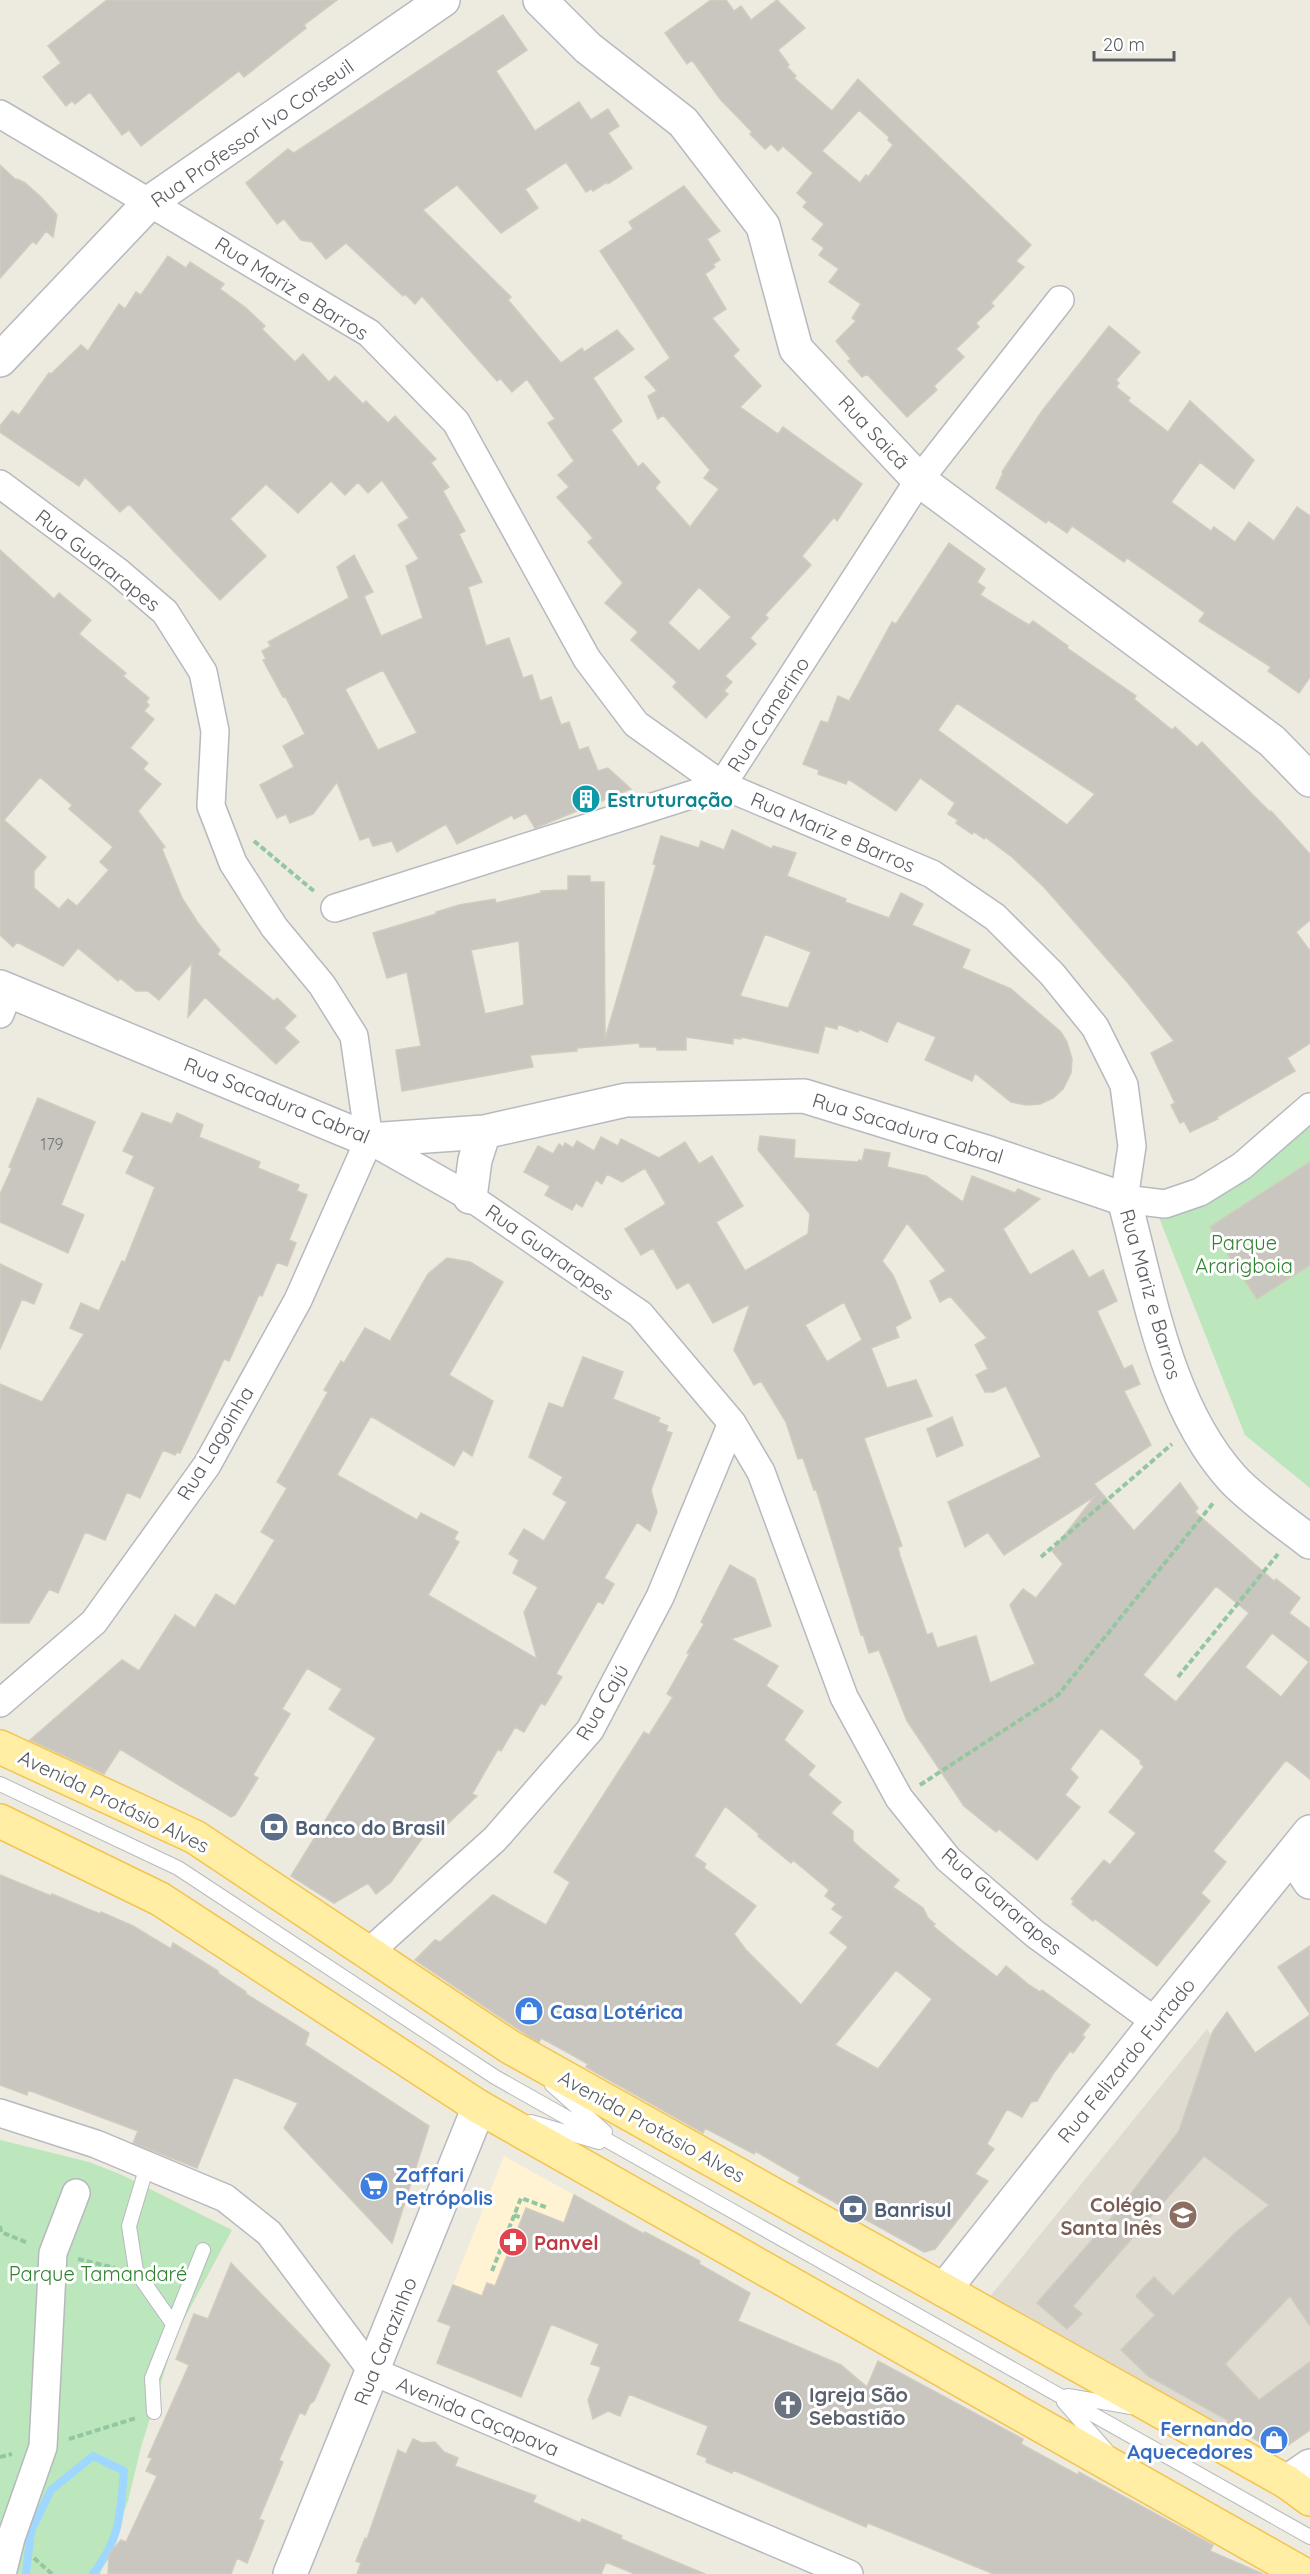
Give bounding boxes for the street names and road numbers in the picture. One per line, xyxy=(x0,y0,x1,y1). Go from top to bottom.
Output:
street label: Rua Professor Ivo Corseuil xyxy=(146,53,358,213)
street label: Rua Mariz e Barros xyxy=(211,231,373,345)
street label: Rua Saicã xyxy=(833,390,915,474)
street label: Rua Guararapes xyxy=(31,504,165,616)
street label: Rua Camerino xyxy=(721,652,815,776)
street label: Rua Mariz e Barros xyxy=(747,786,919,878)
street label: Rua Sacadura Cabral xyxy=(180,1051,374,1149)
street label: Rua Sacadura Cabral xyxy=(810,1087,1006,1169)
street label: Rua Guararapes xyxy=(481,1198,619,1306)
street label: Rua Mariz e Barros xyxy=(1115,1206,1187,1382)
street label: Rua Lagoinha xyxy=(171,1382,259,1504)
street label: Rua Cajú xyxy=(570,1659,634,1745)
street label: Avenida Protásio Alves xyxy=(14,1744,214,1858)
street label: Rua Guararapes xyxy=(937,1842,1067,1960)
street label: Rua Felizardo Furtado xyxy=(1052,1972,1200,2148)
street label: Avenida Protásio Alves xyxy=(554,2064,750,2188)
street label: Rua Carazinho xyxy=(348,2273,422,2409)
street label: Avenida Caçapava xyxy=(393,2370,563,2462)

